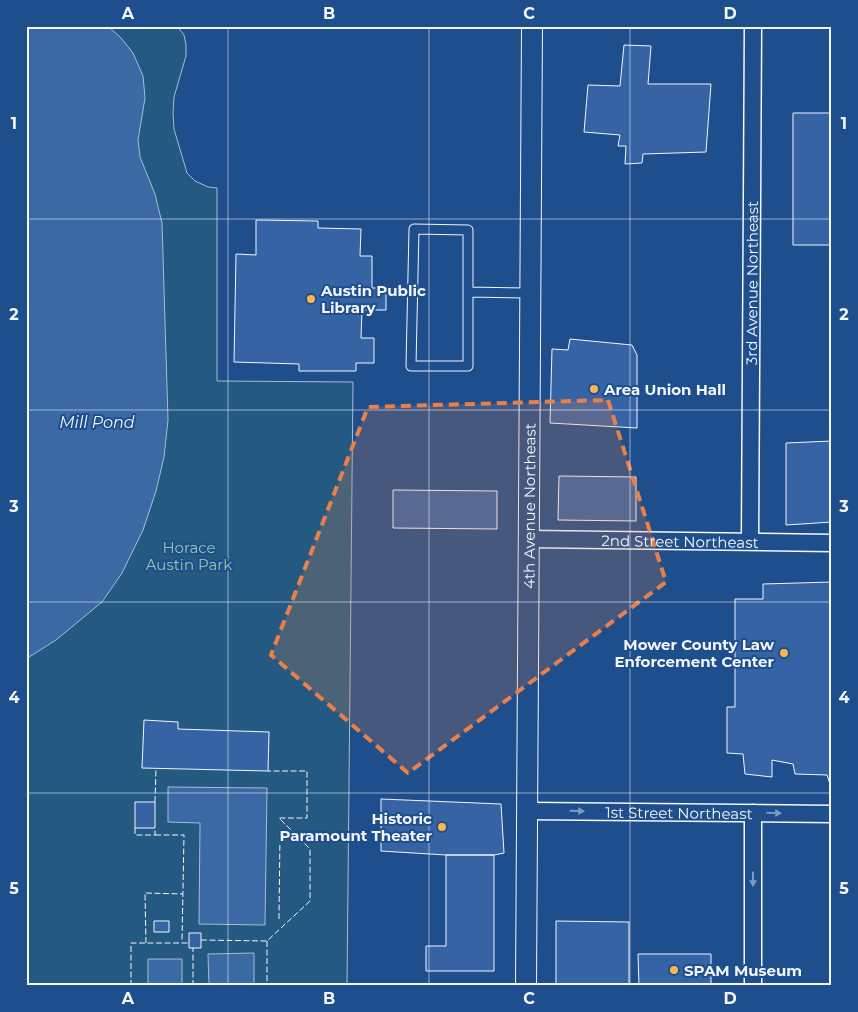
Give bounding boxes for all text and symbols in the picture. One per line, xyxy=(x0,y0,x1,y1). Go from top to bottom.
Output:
text: A xyxy=(121,4,135,23)
text: B xyxy=(323,4,335,23)
text: C xyxy=(523,4,535,23)
text: D xyxy=(723,4,737,23)
text: 1 xyxy=(11,114,17,133)
text: 1 xyxy=(841,114,847,133)
street label: 3rd Avenue Northeast xyxy=(742,201,761,365)
place label: Austin Public Library xyxy=(320,281,426,317)
marker: Austin Public Library xyxy=(305,293,317,305)
text: 2 xyxy=(9,305,19,324)
text: 2 xyxy=(839,305,849,324)
place label: Area Union Hall xyxy=(603,380,726,399)
marker: Area Union Hall xyxy=(588,383,600,395)
water label: Mill Pond xyxy=(59,413,135,432)
street label: 4th Avenue Northeast xyxy=(519,423,539,589)
text: 3 xyxy=(8,497,19,516)
text: 3 xyxy=(838,497,849,516)
street label: 2nd Street Northeast xyxy=(601,530,759,552)
park label: Horace Austin Park xyxy=(146,538,232,574)
place label: Mower County Law Enforcement Center xyxy=(614,635,775,671)
marker: Mower County Law Enforcement Center xyxy=(778,647,790,659)
text: 4 xyxy=(8,688,20,707)
text: 4 xyxy=(838,688,850,707)
street label: 1st Street Northeast xyxy=(605,802,753,823)
one-way arrow xyxy=(569,807,585,815)
place label: Historic Paramount Theater xyxy=(279,809,433,845)
one-way arrow xyxy=(766,809,782,817)
marker: Historic Paramount Theater xyxy=(436,821,448,833)
one-way arrow xyxy=(749,871,757,887)
text: 5 xyxy=(9,879,19,898)
text: 5 xyxy=(839,879,849,898)
place label: SPAM Museum xyxy=(684,961,802,980)
marker: SPAM Museum xyxy=(668,964,680,976)
text: A xyxy=(121,989,135,1008)
text: B xyxy=(323,989,335,1008)
text: C xyxy=(523,989,535,1008)
text: D xyxy=(723,989,737,1008)

